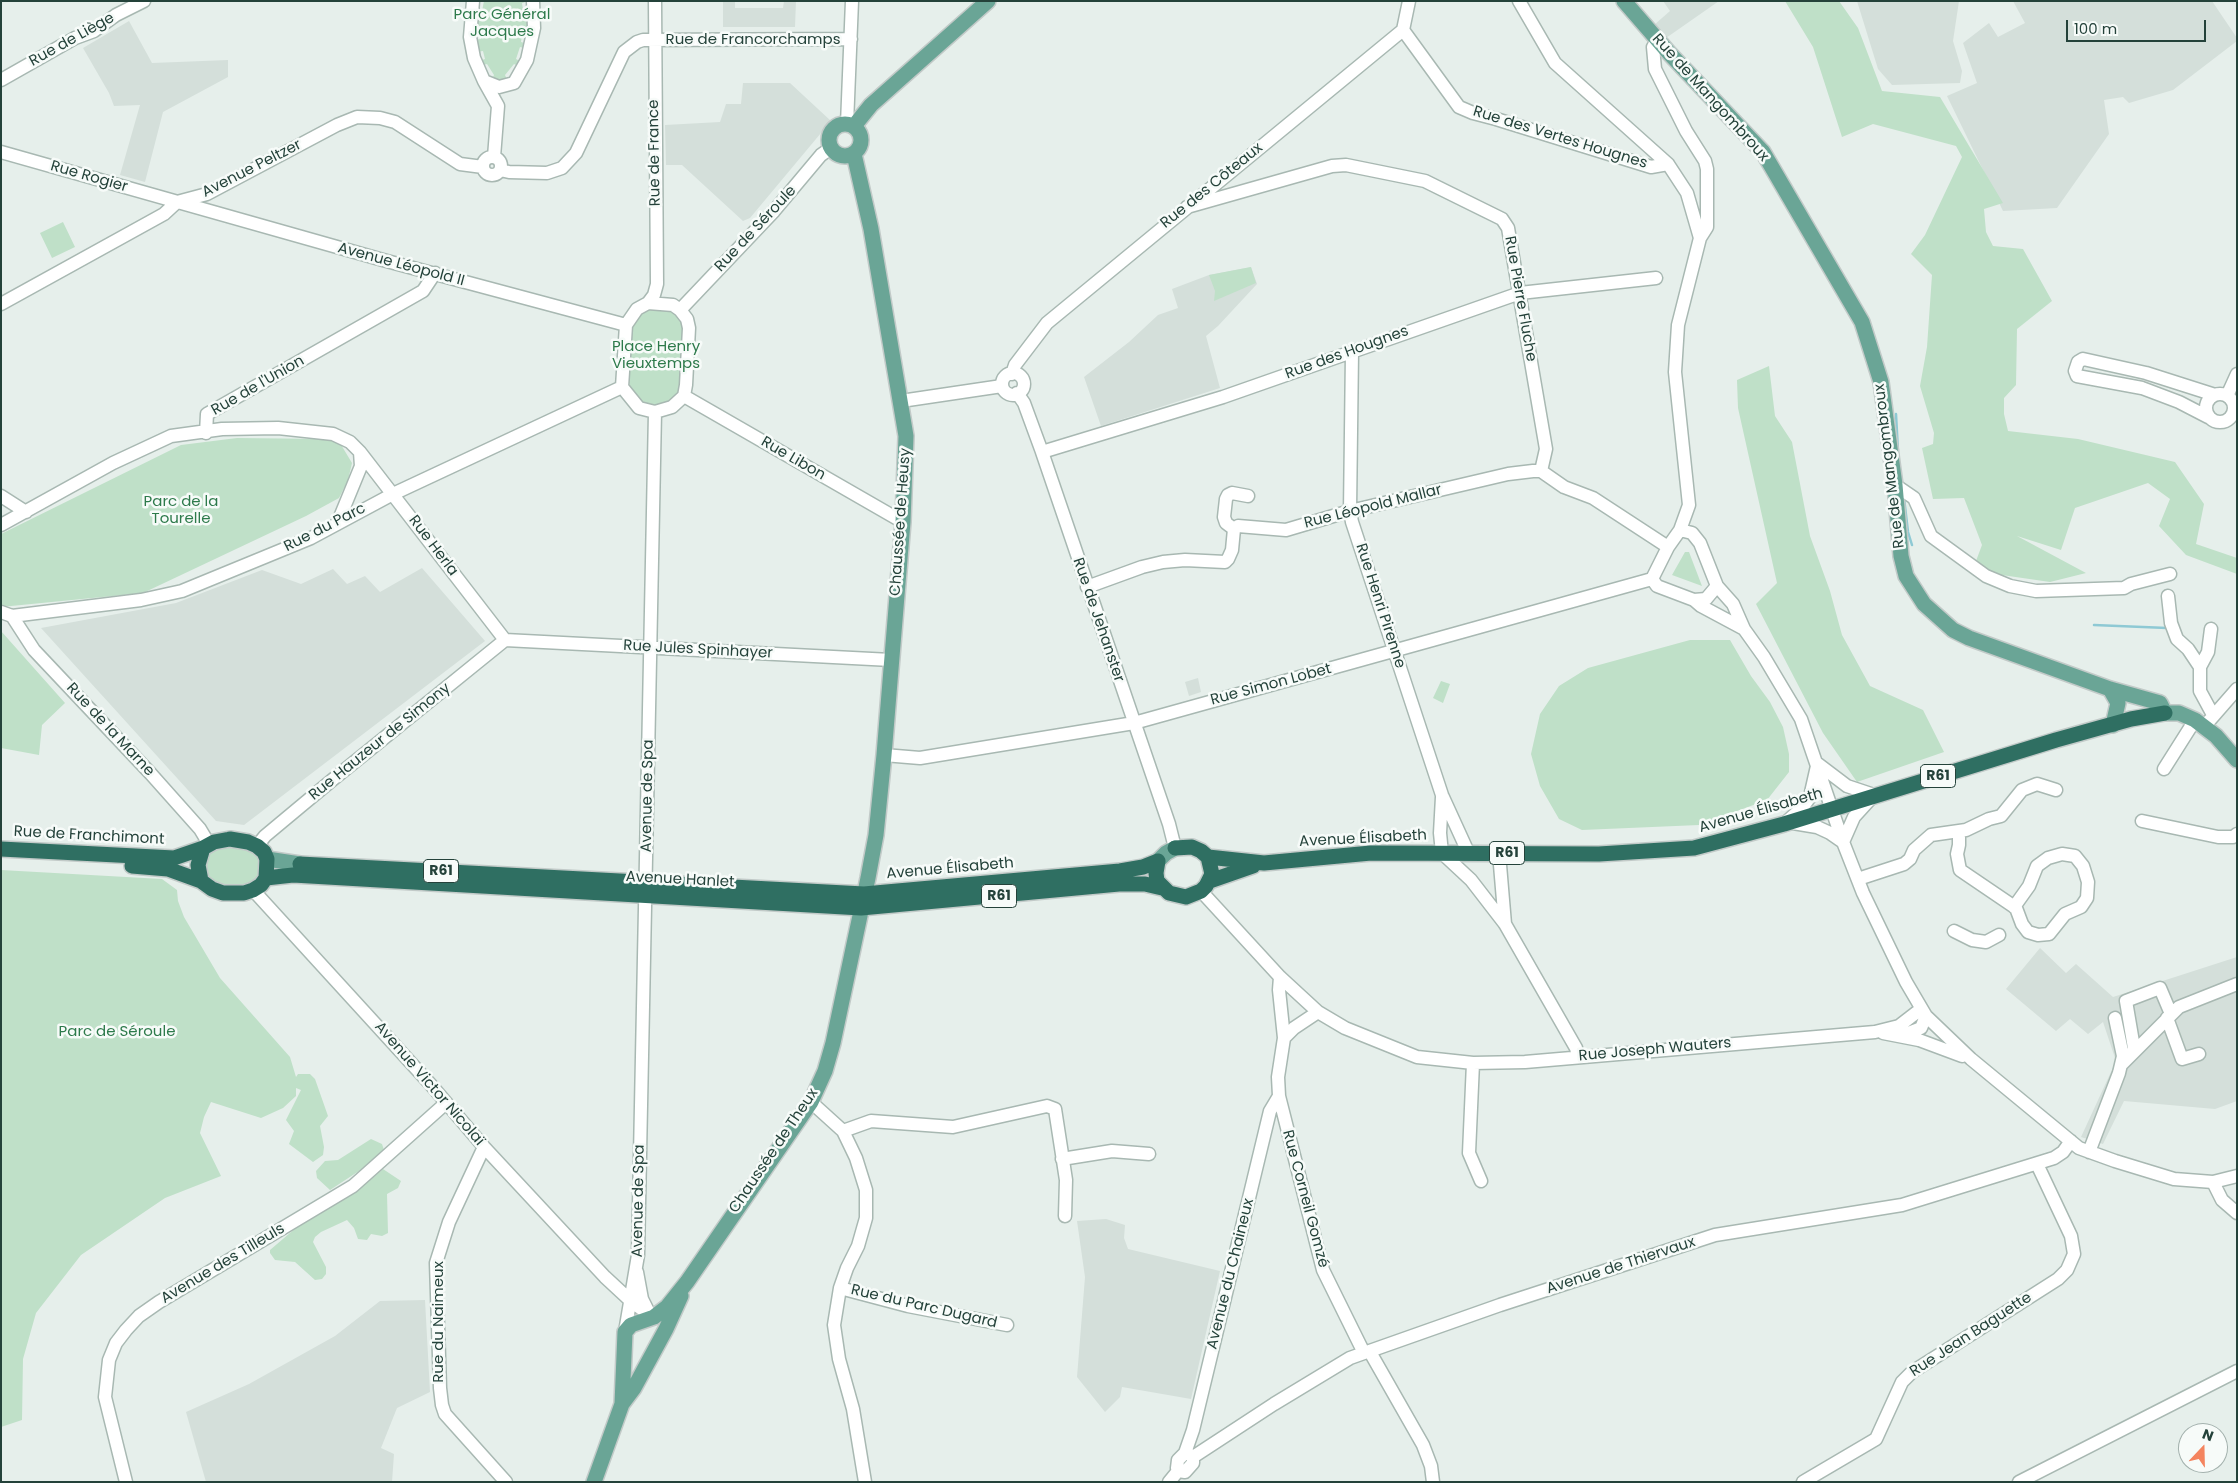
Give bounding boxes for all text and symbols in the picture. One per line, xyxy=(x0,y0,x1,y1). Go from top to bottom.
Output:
park label: Parc Général Jacques xyxy=(454,6,550,41)
street label: Rue de Liège xyxy=(26,9,118,71)
scale bar xyxy=(2068,10,2208,42)
text: 100 m xyxy=(2074,18,2117,39)
street label: Rue de Francorchamps xyxy=(666,31,840,49)
street label: Rue de Mangombroux xyxy=(1648,31,1772,165)
street label: Rue de France xyxy=(645,99,665,207)
street label: Rue des Vertes Hougnes xyxy=(1471,103,1649,173)
street label: Avenue Peltzer xyxy=(199,136,305,202)
street label: Rue des Côteaux xyxy=(1157,139,1267,233)
street label: Rue Rogier xyxy=(48,157,130,197)
street label: Rue de Séroule xyxy=(711,182,801,276)
street label: Rue Pierre Fluche xyxy=(1500,235,1540,363)
street label: Avenue Léopold II xyxy=(336,239,466,291)
street label: Rue des Hougnes xyxy=(1283,322,1411,384)
park label: Place Henry Vieuxtemps xyxy=(612,338,700,373)
street label: Rue de l'Union xyxy=(208,352,308,420)
street label: Rue de Mangombroux xyxy=(1871,383,1909,549)
street label: Rue Libon xyxy=(758,433,828,485)
street label: Chaussée de Heusy xyxy=(887,447,915,597)
street label: Rue Léopold Mallar xyxy=(1302,481,1444,533)
park label: Parc de la Tourelle xyxy=(144,493,218,528)
street label: Rue du Parc xyxy=(281,500,369,556)
street label: Rue Herla xyxy=(404,512,462,580)
street label: Rue Henri Pirenne xyxy=(1351,541,1409,671)
street label: Rue de Jehanster xyxy=(1068,555,1128,685)
street label: Rue Jules Spinhayer xyxy=(623,637,773,663)
street label: Rue Simon Lobet xyxy=(1209,660,1333,710)
street label: Rue Hauzeur de Simony xyxy=(306,679,454,805)
street label: Rue de la Marne xyxy=(62,680,158,780)
street label: Avenue de Spa xyxy=(638,739,658,853)
road number: R61 xyxy=(1920,764,1956,788)
street label: Avenue Élisabeth xyxy=(1697,785,1825,837)
street label: Rue de Franchimont xyxy=(13,823,165,849)
street label: Avenue Élisabeth xyxy=(1299,827,1427,851)
road number: R61 xyxy=(1490,841,1524,864)
street label: Avenue Élisabeth xyxy=(886,854,1014,884)
road number: R61 xyxy=(424,859,458,882)
street label: Avenue Hanlet xyxy=(625,868,735,892)
road number: R61 xyxy=(982,884,1016,908)
street label: Avenue Victor Nicolaï xyxy=(370,1018,488,1150)
park label: Parc de Séroule xyxy=(59,1023,175,1041)
street label: Rue Joseph Wauters xyxy=(1578,1034,1732,1066)
street label: Chaussée de Theux xyxy=(726,1085,822,1217)
street label: Rue Corneil Gomzé xyxy=(1278,1128,1332,1270)
street label: Avenue de Spa xyxy=(629,1144,649,1258)
street label: Avenue du Chaineux xyxy=(1204,1197,1258,1351)
street label: Avenue des Tilleuls xyxy=(158,1220,288,1308)
street label: Avenue de Thiervaux xyxy=(1544,1233,1698,1299)
street label: Rue du Naimeux xyxy=(430,1261,448,1383)
street label: Rue du Parc Dugard xyxy=(849,1281,999,1333)
street label: Rue Jean Baguette xyxy=(1907,1289,2035,1381)
north arrow xyxy=(2178,1423,2228,1473)
text: N xyxy=(2200,1424,2217,1446)

